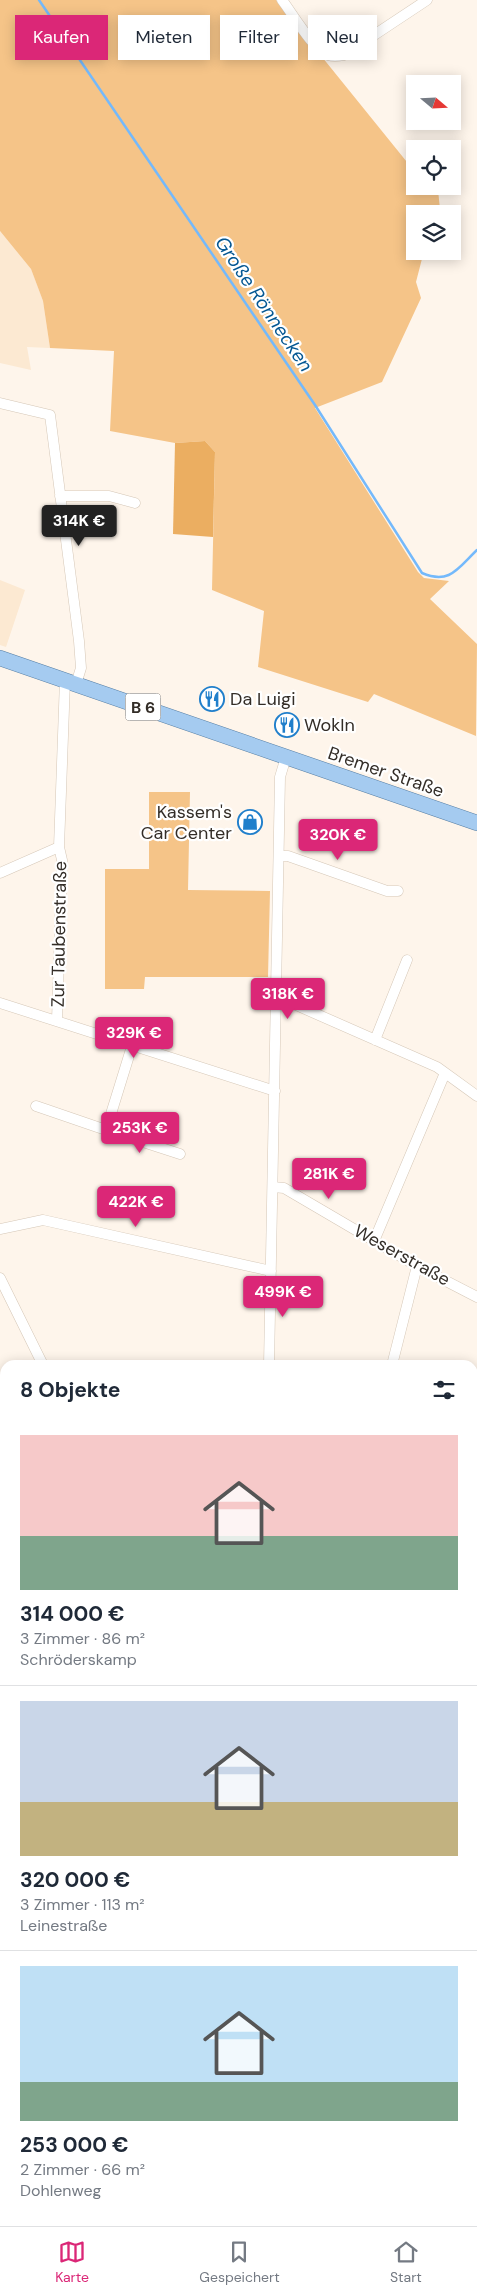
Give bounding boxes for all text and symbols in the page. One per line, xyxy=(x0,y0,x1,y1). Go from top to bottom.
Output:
chip: Kaufen xyxy=(15,15,108,60)
chip: Mieten xyxy=(118,15,210,60)
chip: Filter xyxy=(220,15,298,60)
chip: Neu xyxy=(308,15,377,60)
north arrow xyxy=(406,75,461,130)
map controls xyxy=(406,75,461,260)
button: locate xyxy=(406,140,461,195)
button: layers xyxy=(406,205,461,260)
water label: Große Rönnecken xyxy=(209,231,319,377)
pin: 314K € xyxy=(38,504,120,547)
text: 314K € xyxy=(53,510,105,531)
restaurant icon: Da Luigi xyxy=(199,686,225,712)
place label: Da Luigi xyxy=(230,687,295,711)
road number: B 6 xyxy=(126,694,160,720)
restaurant icon: WokIn xyxy=(274,712,300,738)
place label: WokIn xyxy=(304,713,355,737)
street label: Bremer Straße xyxy=(325,741,447,803)
place label: Kassem's Car Center xyxy=(141,800,232,845)
shop icon: Kassem's Car Center xyxy=(237,809,263,835)
pin: 320K € xyxy=(297,818,379,861)
text: 320K € xyxy=(310,824,366,845)
street label: Zur Taubenstraße xyxy=(46,861,72,1007)
pin: 318K € xyxy=(247,978,329,1020)
text: 318K € xyxy=(262,983,314,1004)
pin: 329K € xyxy=(93,1016,175,1059)
text: 329K € xyxy=(106,1022,162,1043)
pin: 253K € xyxy=(99,1112,181,1154)
text: 253K € xyxy=(112,1117,168,1138)
pin: 281K € xyxy=(288,1158,370,1200)
text: 281K € xyxy=(303,1163,355,1184)
pin: 422K € xyxy=(95,1186,177,1228)
text: 422K € xyxy=(108,1191,164,1212)
street label: Weserstraße xyxy=(350,1219,454,1291)
pin: 499K € xyxy=(242,1276,324,1318)
text: 499K € xyxy=(254,1281,312,1302)
text: 8 Objekte xyxy=(20,1376,120,1404)
icon: filters xyxy=(430,1376,458,1404)
icon: home xyxy=(194,1468,284,1558)
text: 314 000 € xyxy=(20,1600,125,1628)
text: 3 Zimmer · 86 m² xyxy=(20,1628,145,1649)
text: Schröderskamp xyxy=(20,1649,137,1670)
icon: home xyxy=(194,1733,284,1823)
text: 320 000 € xyxy=(20,1866,130,1894)
text: 3 Zimmer · 113 m² xyxy=(20,1894,145,1915)
text: Leinestraße xyxy=(20,1915,107,1936)
icon: home xyxy=(194,1998,284,2088)
text: 253 000 € xyxy=(20,2131,129,2159)
text: 2 Zimmer · 66 m² xyxy=(20,2159,145,2180)
text: Dohlenweg xyxy=(20,2180,101,2201)
tab: Karte xyxy=(55,2238,89,2286)
tab: Gespeichert xyxy=(199,2238,280,2286)
tab: Start xyxy=(390,2238,422,2286)

